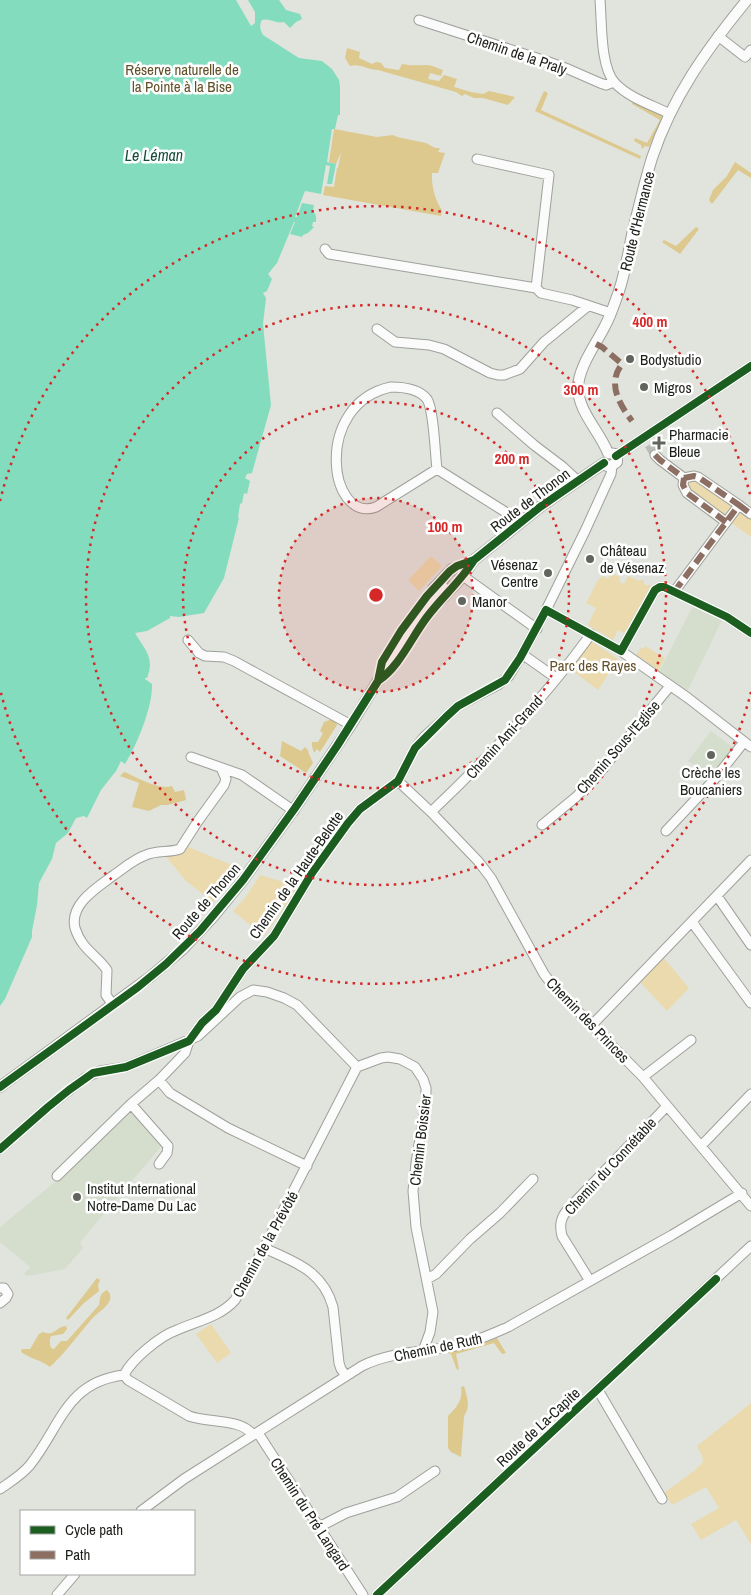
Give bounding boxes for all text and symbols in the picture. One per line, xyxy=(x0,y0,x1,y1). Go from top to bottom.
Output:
street label: Chemin de la Praly xyxy=(464,26,571,80)
park label: Réserve naturelle de la Pointe à la Bise xyxy=(125,59,239,97)
water label: Le Léman xyxy=(125,144,183,166)
street label: Route d'Hermance xyxy=(614,169,660,273)
text: 400 m xyxy=(633,311,667,332)
place label: Bodystudio xyxy=(640,349,702,370)
marker: Bodystudio xyxy=(624,353,636,365)
place label: Migros xyxy=(654,377,692,398)
text: 300 m xyxy=(564,379,598,400)
marker: Migros xyxy=(638,381,650,393)
place label: Pharmacie Bleue xyxy=(669,424,729,462)
marker: Pharmacie Bleue xyxy=(653,437,665,449)
text: 200 m xyxy=(495,448,529,469)
street label: Route de Thonon xyxy=(486,463,574,537)
text: 100 m xyxy=(428,516,462,537)
place label: Château de Vésenaz xyxy=(600,540,664,578)
marker: Château de Vésenaz xyxy=(584,553,596,565)
place label: Vésenaz Centre xyxy=(491,554,538,592)
marker: Vésenaz Centre xyxy=(542,567,554,579)
centre of rings xyxy=(367,586,385,604)
place label: Manor xyxy=(472,591,507,612)
marker: Manor xyxy=(456,595,468,607)
park label: Parc des Rayes xyxy=(550,655,636,676)
street label: Chemin Ami-Grand xyxy=(461,691,547,783)
street label: Chemin Sous-l'Eglise xyxy=(571,696,665,798)
marker: Crèche les Boucaniers xyxy=(705,749,717,761)
place label: Crèche les Boucaniers xyxy=(680,762,742,800)
street label: Chemin de la Haute-Belotte xyxy=(244,807,348,943)
street label: Route de Thonon xyxy=(167,858,245,944)
street label: Chemin des Princes xyxy=(542,973,634,1067)
street label: Chemin Boissier xyxy=(404,1093,436,1187)
street label: Chemin du Connétable xyxy=(559,1112,661,1219)
place label: Institut International Notre-Dame Du Lac xyxy=(87,1178,196,1216)
street label: Chemin de la Prévôté xyxy=(227,1187,303,1301)
marker: Institut International Notre-Dame Du Lac xyxy=(71,1191,83,1203)
street label: Chemin de Ruth xyxy=(392,1327,484,1367)
street label: Route de La-Capite xyxy=(492,1383,585,1471)
street label: Chemin du Pré Langard xyxy=(265,1453,355,1575)
legend xyxy=(20,1510,195,1575)
text: Cycle path xyxy=(65,1519,123,1540)
text: Path xyxy=(65,1544,90,1565)

